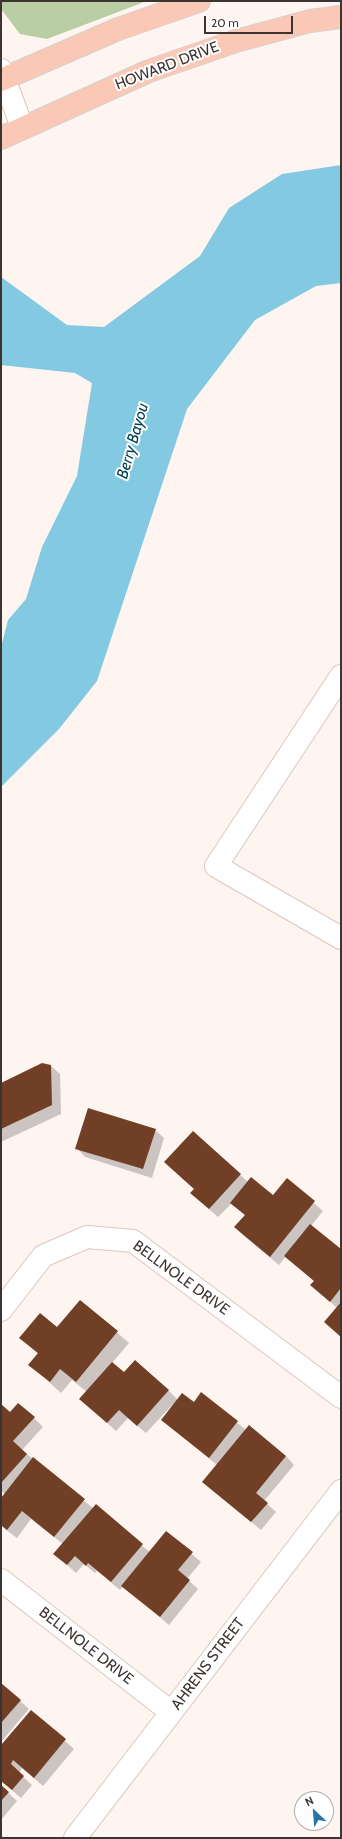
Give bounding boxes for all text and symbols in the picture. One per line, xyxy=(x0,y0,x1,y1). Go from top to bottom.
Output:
scale bar xyxy=(206,8,295,34)
text: 20 m xyxy=(211,15,239,30)
street label: HOWARD DRIVE xyxy=(113,38,221,94)
water label: Berry Bayou xyxy=(113,401,153,481)
street label: BELLNOLE DRIVE xyxy=(129,1237,233,1319)
street label: BELLNOLE DRIVE xyxy=(35,1604,137,1688)
street label: AHRENS STREET xyxy=(168,1615,248,1713)
north arrow xyxy=(294,1791,334,1831)
text: N xyxy=(303,1793,316,1809)

